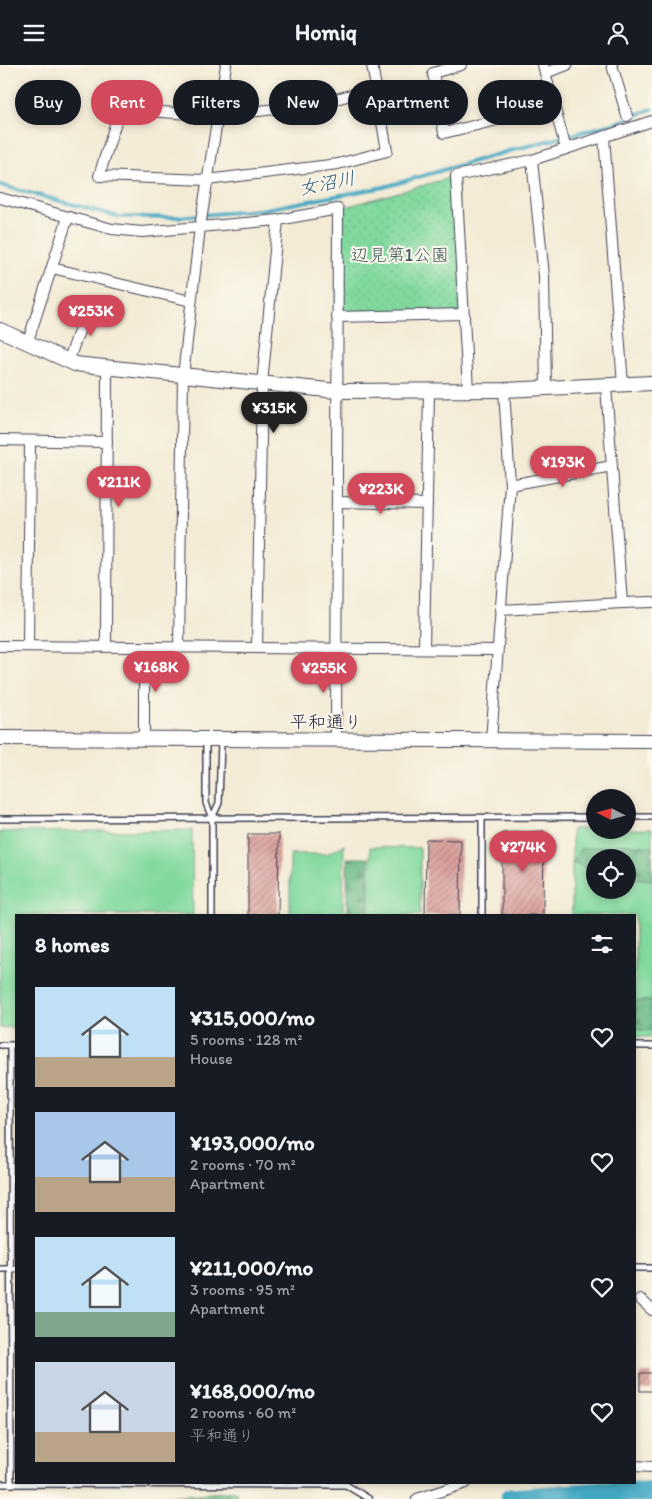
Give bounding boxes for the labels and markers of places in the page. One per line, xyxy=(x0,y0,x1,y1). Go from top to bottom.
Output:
pin: ¥253K xyxy=(56,295,126,337)
pin: ¥315K xyxy=(239,391,309,434)
pin: ¥193K xyxy=(528,445,598,488)
pin: ¥211K xyxy=(84,465,154,508)
pin: ¥223K xyxy=(346,473,416,515)
pin: ¥168K xyxy=(121,651,191,693)
pin: ¥255K xyxy=(289,651,359,694)
pin: ¥274K xyxy=(488,831,558,873)

